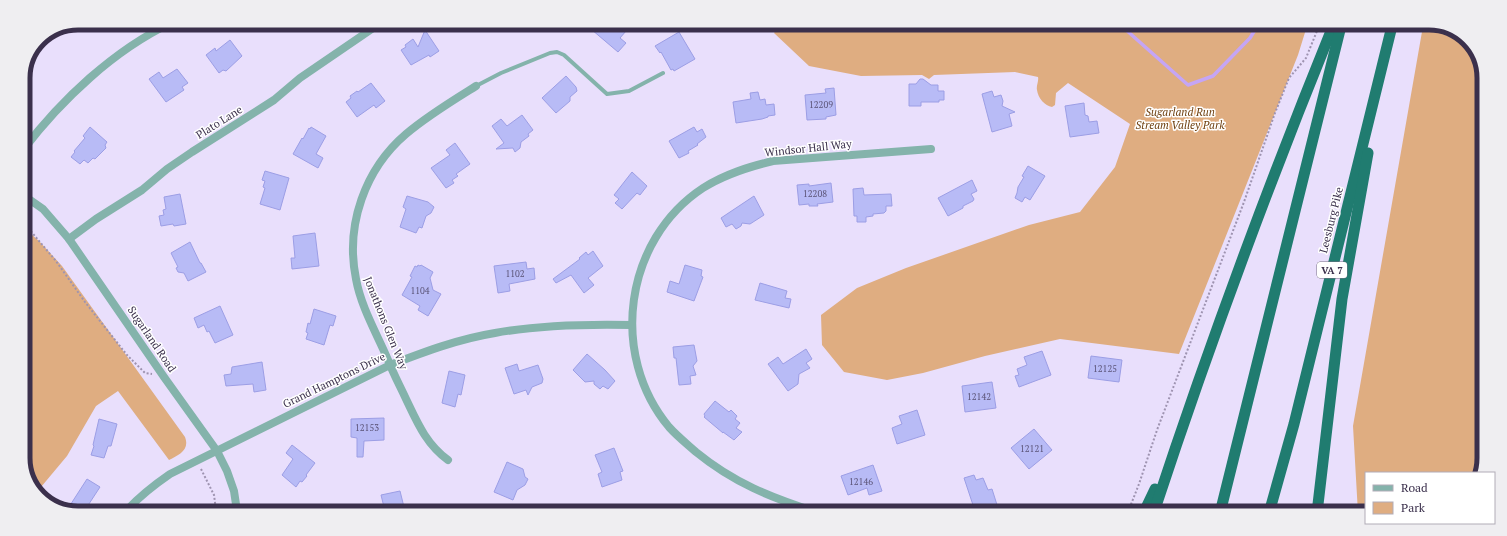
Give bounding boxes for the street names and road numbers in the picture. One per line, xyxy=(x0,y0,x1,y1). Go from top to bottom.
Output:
street label: Plato Lane xyxy=(193,102,245,142)
street label: Windsor Hall Way xyxy=(764,136,853,160)
street label: Leesburg Pike xyxy=(1316,185,1346,255)
road number: VA 7 xyxy=(1317,262,1347,278)
street label: Jonathons Glen Way xyxy=(361,275,411,372)
street label: Sugarland Road xyxy=(125,303,179,375)
street label: Grand Hamptons Drive xyxy=(281,349,388,411)

